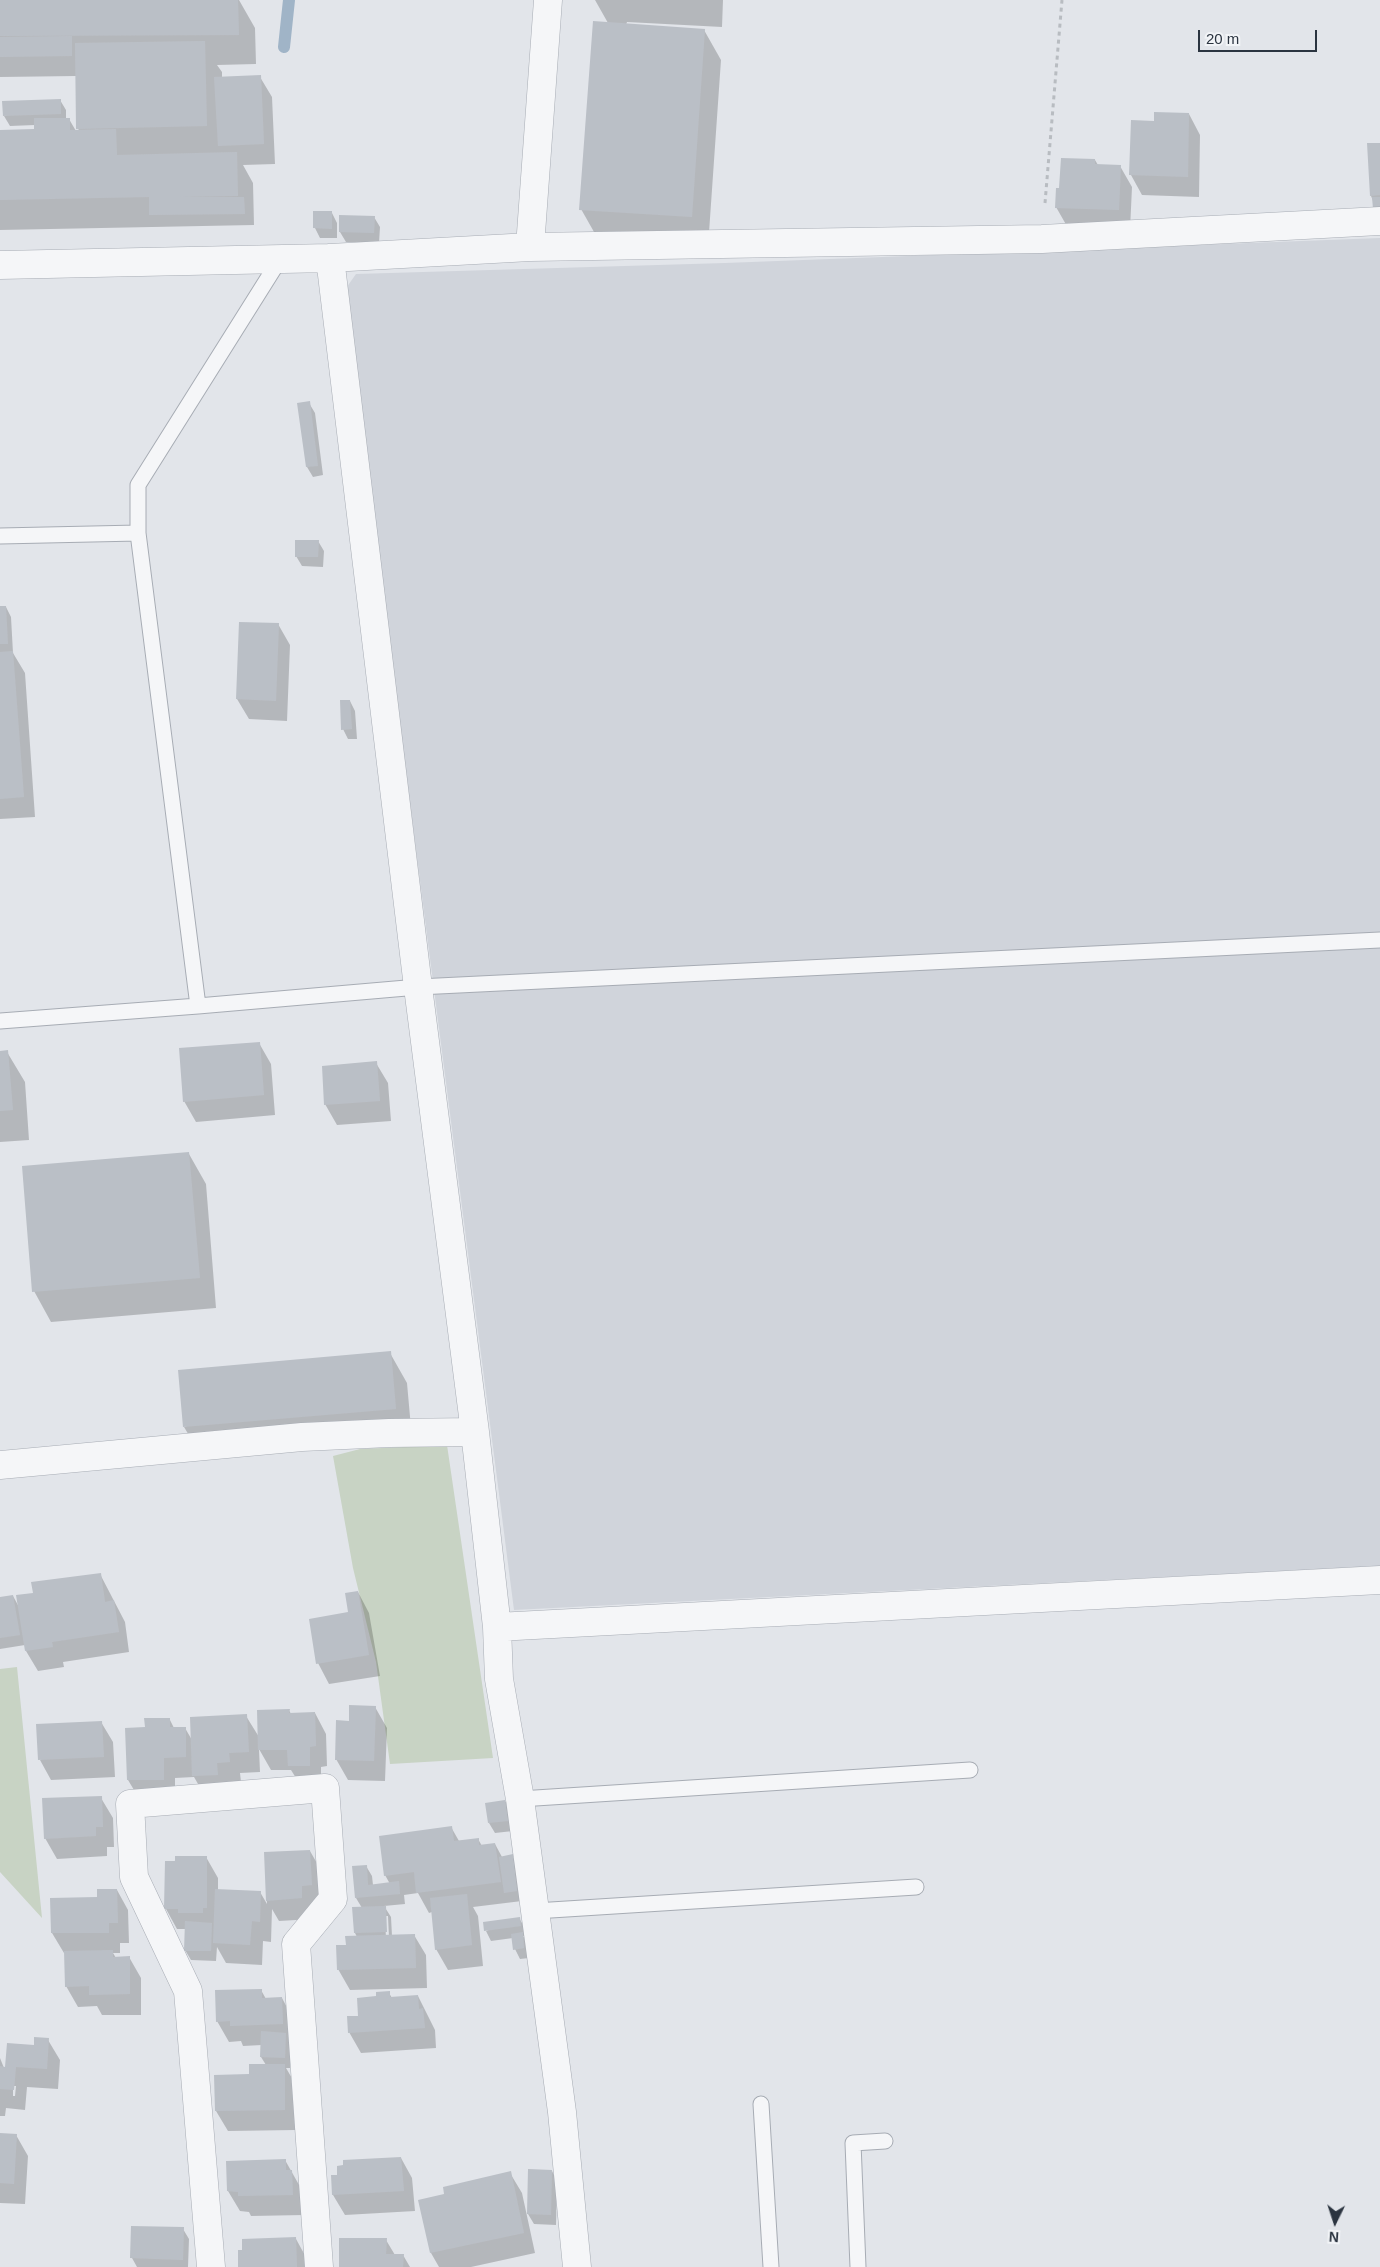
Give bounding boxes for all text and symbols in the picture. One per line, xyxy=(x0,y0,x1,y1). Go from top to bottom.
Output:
scale bar xyxy=(1200,20,1319,52)
text: 20 m xyxy=(1206,30,1239,47)
north arrow xyxy=(1310,2197,1360,2247)
text: N xyxy=(1328,2229,1340,2245)

